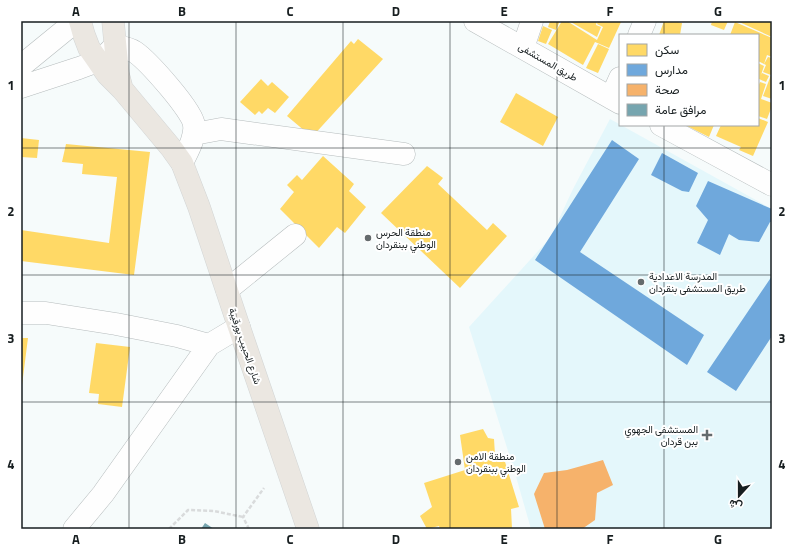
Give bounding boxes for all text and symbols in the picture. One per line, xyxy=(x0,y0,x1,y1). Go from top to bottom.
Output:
text: A xyxy=(72,1,80,21)
text: B xyxy=(178,1,186,21)
text: C xyxy=(286,1,294,21)
text: D xyxy=(392,1,400,21)
text: E xyxy=(500,1,508,21)
text: F xyxy=(607,1,614,21)
text: G xyxy=(714,1,722,21)
legend xyxy=(619,34,759,126)
street label: طريق المستشفى xyxy=(516,39,581,85)
text: سكن xyxy=(655,40,679,59)
text: مدارس xyxy=(655,60,688,79)
text: 1 xyxy=(7,75,15,95)
text: 1 xyxy=(778,75,786,95)
text: صحة xyxy=(655,80,679,99)
text: مرافق عامة xyxy=(655,100,706,119)
text: 2 xyxy=(7,201,15,221)
text: 2 xyxy=(778,201,786,221)
place label: منطقة الحرس الوطني ببنقردان xyxy=(376,225,436,253)
marker: منطقة الحرس الوطني ببنقردان xyxy=(363,233,373,243)
place label: المدرسة الاعدادية طريق المستشفى بنقردان xyxy=(649,269,746,296)
marker: المدرسة الاعدادية طريق المستشفى بنقردان xyxy=(636,277,646,287)
street label: شارع الحبيب بورقيبة xyxy=(225,306,265,386)
text: 3 xyxy=(7,328,15,348)
text: 3 xyxy=(778,328,786,348)
place label: المستشفى الجهوي ببن قردان xyxy=(624,422,698,449)
marker: المستشفى الجهوي ببن قردان xyxy=(701,429,713,441)
place label: منطقة الامن الوطني ببنقردان xyxy=(466,449,526,477)
text: 4 xyxy=(7,454,15,474)
text: 4 xyxy=(778,454,786,474)
marker: منطقة الامن الوطني ببنقردان xyxy=(453,457,463,467)
north arrow xyxy=(719,476,759,516)
text: ش xyxy=(726,495,744,515)
text: A xyxy=(72,529,80,549)
text: B xyxy=(178,529,186,549)
text: C xyxy=(286,529,294,549)
text: D xyxy=(392,529,400,549)
text: E xyxy=(500,529,508,549)
text: F xyxy=(607,529,614,549)
text: G xyxy=(714,529,722,549)

